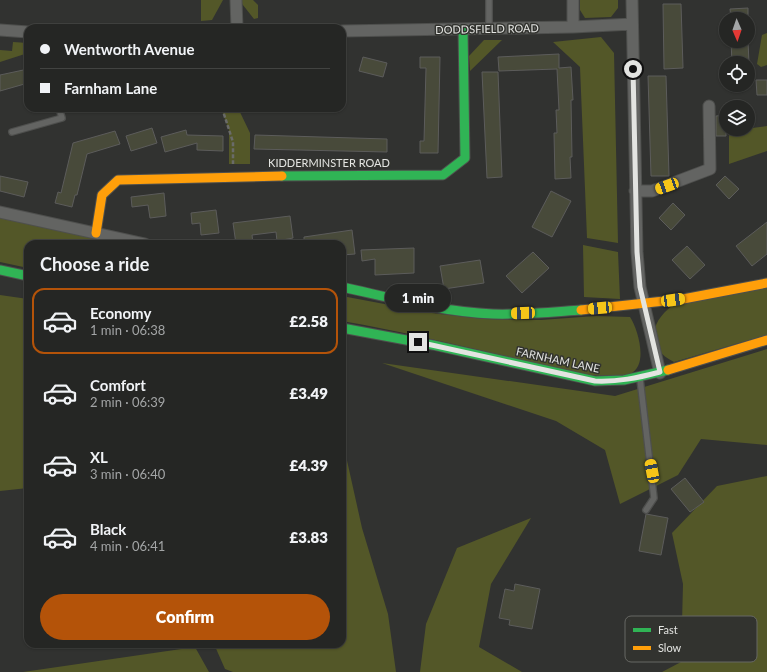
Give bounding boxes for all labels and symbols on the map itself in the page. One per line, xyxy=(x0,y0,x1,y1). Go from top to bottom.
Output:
north arrow xyxy=(719,12,755,48)
street label: DODDSFIELD ROAD xyxy=(435,21,539,36)
route start xyxy=(624,60,642,78)
street label: KIDDERMINSTER ROAD xyxy=(268,156,390,169)
car xyxy=(654,176,680,196)
callout: 1 min xyxy=(385,284,451,312)
car xyxy=(660,292,686,308)
car xyxy=(588,301,612,315)
car xyxy=(511,307,535,319)
route end xyxy=(409,333,427,351)
street label: FARNHAM LANE xyxy=(515,344,601,375)
car xyxy=(644,458,660,484)
legend xyxy=(625,616,757,662)
text: Fast xyxy=(658,623,678,636)
text: Slow xyxy=(658,641,682,654)

